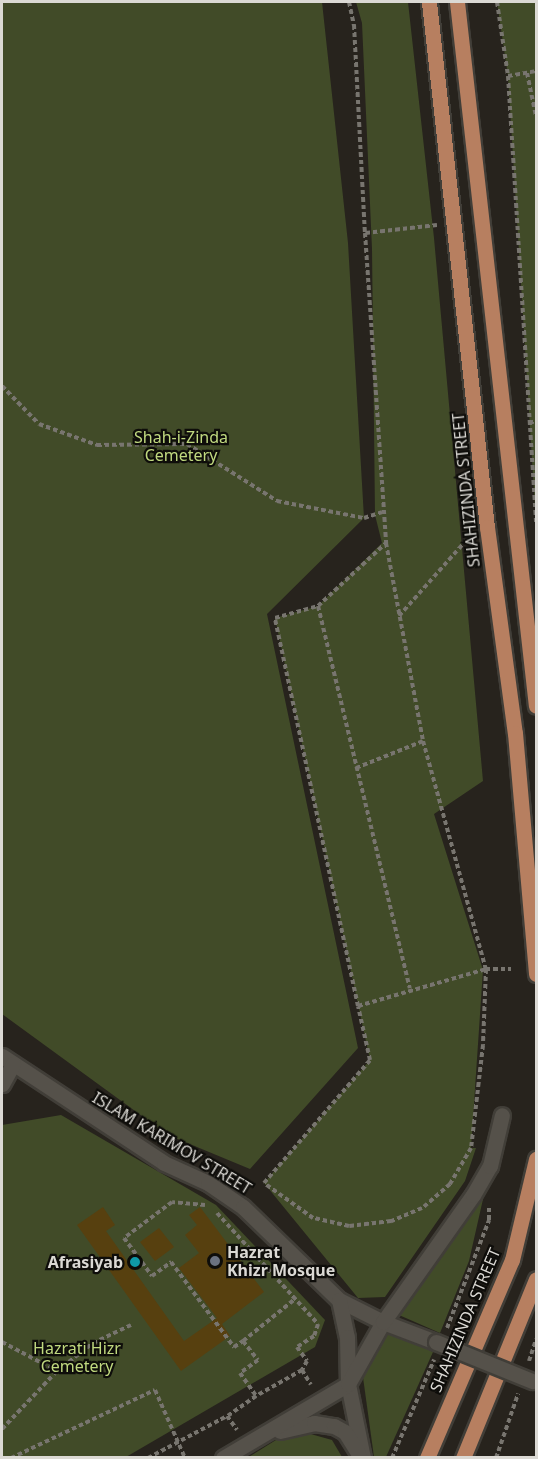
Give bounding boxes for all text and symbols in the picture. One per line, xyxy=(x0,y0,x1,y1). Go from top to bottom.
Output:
street label: SHAHIZINDA STREET xyxy=(448,412,484,568)
park label: Shah-i-Zinda Cemetery xyxy=(134,427,228,465)
street label: ISLAM KARIMOV STREET xyxy=(89,1088,255,1198)
place label: Hazrat Khizr Mosque xyxy=(227,1242,335,1280)
street label: SHAHIZINDA STREET xyxy=(426,1245,504,1395)
place label: Afrasiyab xyxy=(48,1252,123,1272)
marker: Hazrat Khizr Mosque xyxy=(208,1254,222,1268)
marker: Afrasiyab xyxy=(128,1255,142,1269)
park label: Hazrati Hizr Cemetery xyxy=(33,1338,121,1376)

